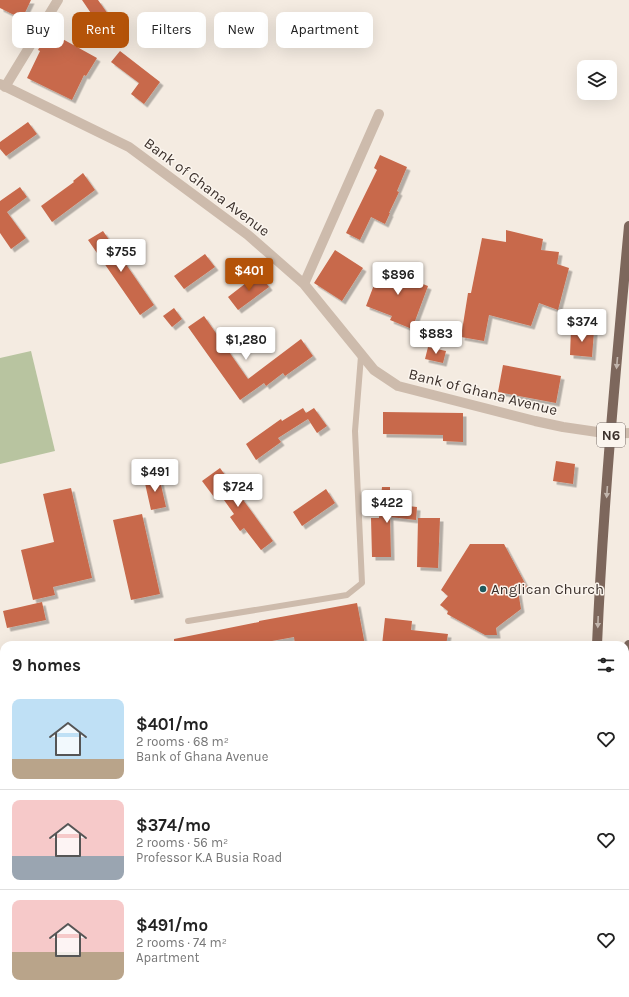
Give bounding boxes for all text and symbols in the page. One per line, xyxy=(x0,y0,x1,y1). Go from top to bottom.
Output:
chip: Buy xyxy=(12,12,64,48)
chip: Rent xyxy=(72,12,129,48)
chip: Filters xyxy=(137,12,206,48)
chip: New xyxy=(214,12,268,48)
chip: Apartment xyxy=(276,12,373,48)
map controls xyxy=(577,60,617,100)
button: layers xyxy=(577,60,617,100)
street label: Bank of Ghana Avenue xyxy=(141,134,273,240)
pin: $755 xyxy=(97,239,145,273)
text: $755 xyxy=(106,244,136,259)
pin: $401 xyxy=(225,258,273,292)
pin: $896 xyxy=(374,262,422,296)
text: $401 xyxy=(234,263,264,278)
text: $896 xyxy=(381,267,415,282)
pin: $374 xyxy=(558,309,606,343)
text: $374 xyxy=(566,314,598,329)
pin: $883 xyxy=(412,321,460,355)
text: $883 xyxy=(419,326,453,341)
pin: $1,280 xyxy=(213,327,279,361)
text: $1,280 xyxy=(225,332,267,347)
one-way arrow xyxy=(613,357,620,369)
street label: Bank of Ghana Avenue xyxy=(407,365,559,419)
road number: N6 xyxy=(597,423,625,447)
pin: $491 xyxy=(131,459,179,493)
text: $491 xyxy=(140,464,170,479)
pin: $724 xyxy=(214,474,262,508)
text: $724 xyxy=(222,479,254,494)
one-way arrow xyxy=(603,486,610,498)
pin: $422 xyxy=(363,490,411,524)
text: $422 xyxy=(371,495,403,510)
place label: Anglican Church xyxy=(491,580,604,598)
marker: Anglican Church xyxy=(478,584,488,594)
one-way arrow xyxy=(595,616,601,629)
icon: filters xyxy=(595,654,617,676)
text: 9 homes xyxy=(12,655,81,675)
text: $401/mo xyxy=(136,714,208,734)
icon: home xyxy=(44,715,92,763)
icon: heart xyxy=(595,728,617,750)
text: 2 rooms · 68 m² xyxy=(136,734,229,749)
text: Bank of Ghana Avenue xyxy=(136,749,268,764)
text: $374/mo xyxy=(136,815,211,835)
icon: home xyxy=(44,816,92,864)
icon: heart xyxy=(595,829,617,851)
text: 2 rooms · 56 m² xyxy=(136,835,228,850)
text: Professor K.A Busia Road xyxy=(136,850,282,865)
text: $491/mo xyxy=(136,915,208,935)
icon: home xyxy=(44,916,92,964)
icon: heart xyxy=(595,929,617,951)
text: 2 rooms · 74 m² xyxy=(136,935,227,950)
text: Apartment xyxy=(136,950,199,965)

